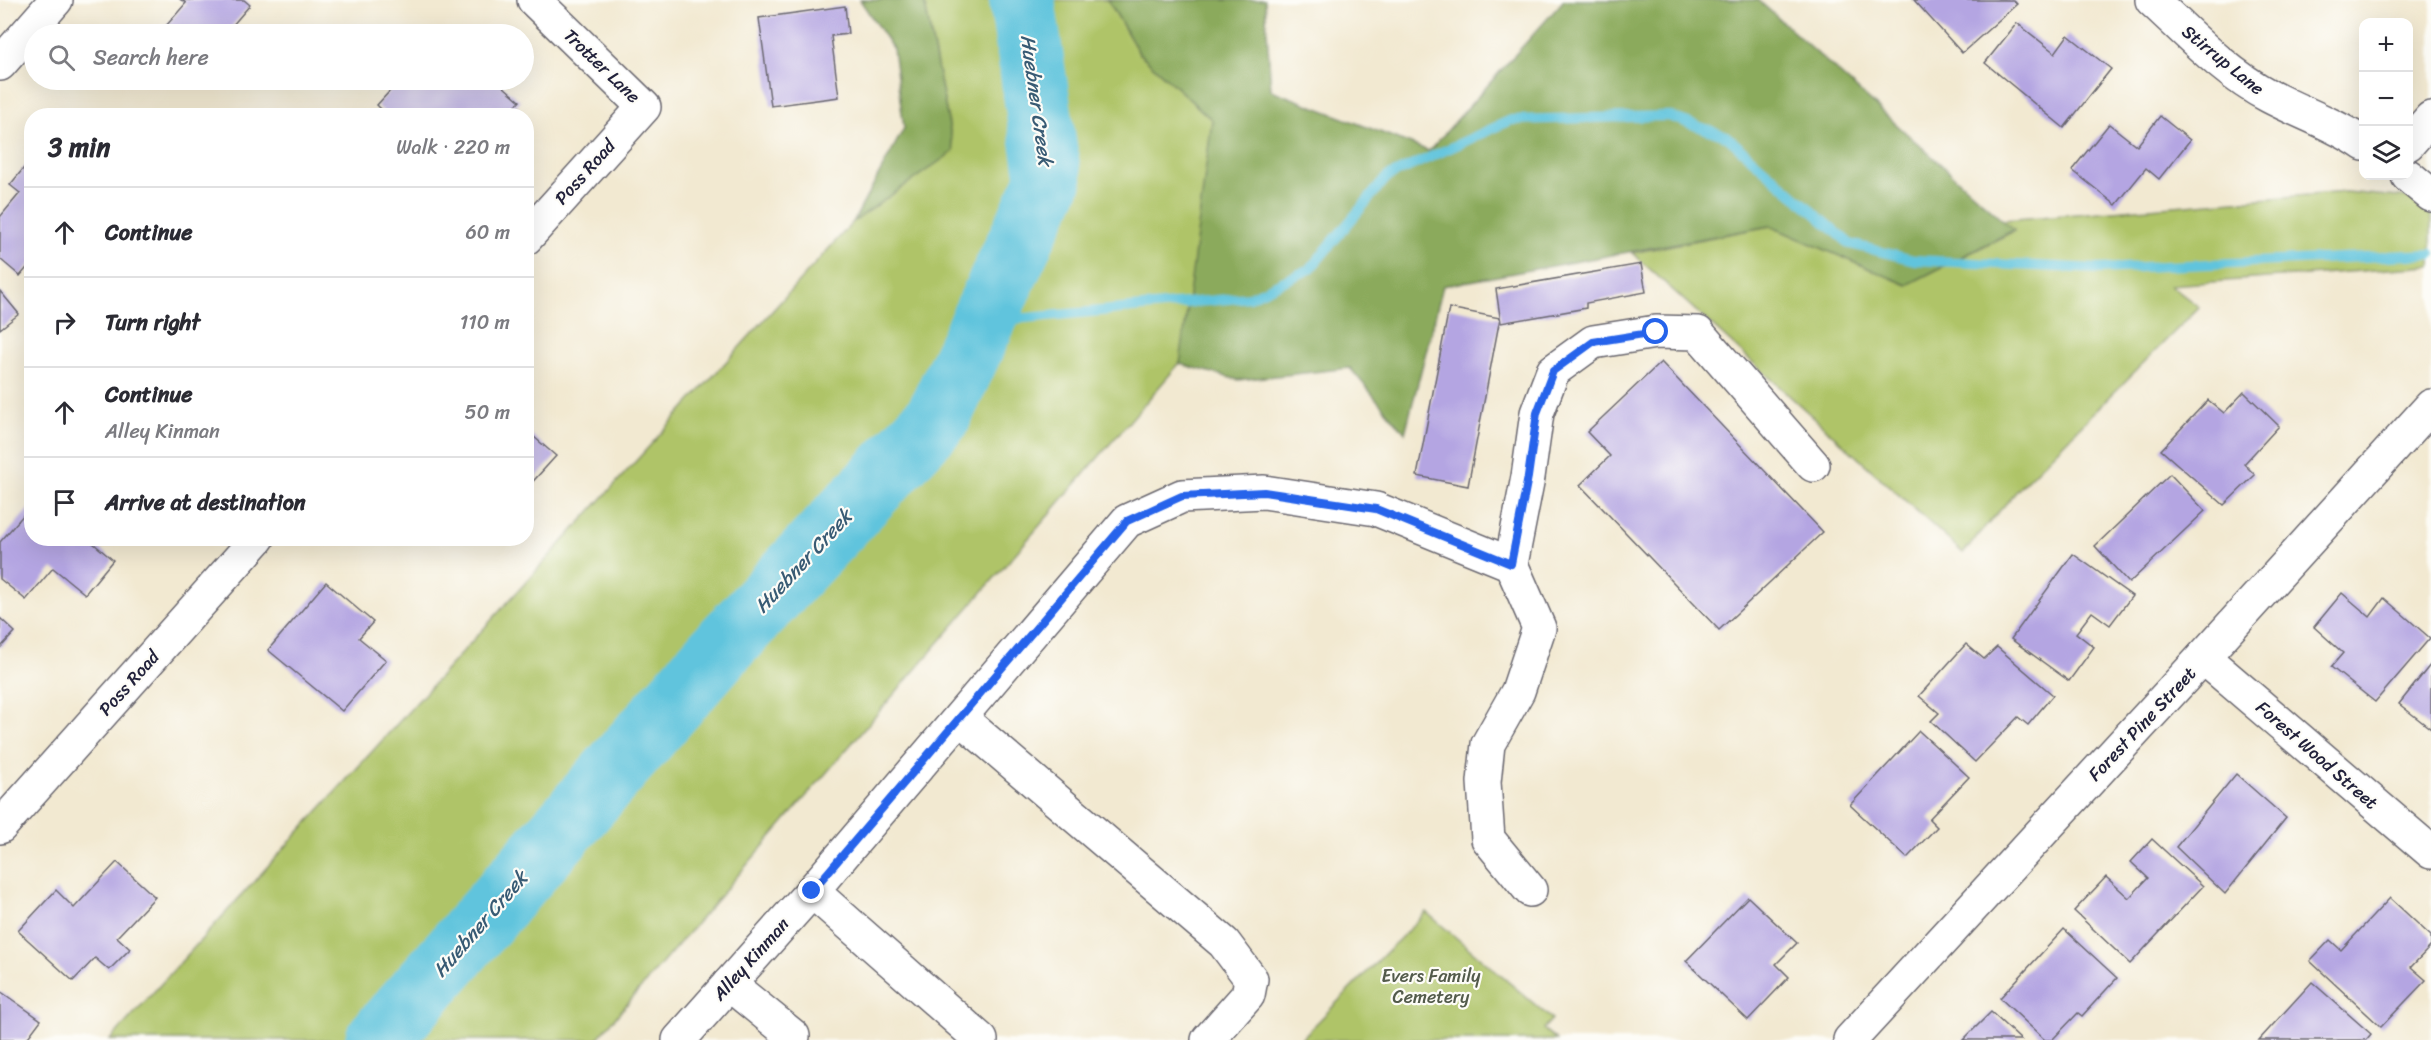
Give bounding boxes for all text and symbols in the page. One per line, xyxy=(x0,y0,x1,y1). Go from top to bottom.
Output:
street label: Stirrup Lane xyxy=(2174,16,2272,104)
map controls xyxy=(2359,18,2413,180)
button: + xyxy=(2359,18,2413,72)
street label: Trotter Lane xyxy=(556,21,648,111)
search box xyxy=(24,24,534,90)
water label: Huebner Creek xyxy=(1010,32,1063,170)
text: Search here xyxy=(93,38,209,77)
icon: search xyxy=(45,41,78,74)
button: − xyxy=(2359,72,2413,126)
text: 3 min xyxy=(48,124,110,170)
button: layers xyxy=(2359,126,2413,180)
text: Walk · 220 m xyxy=(396,130,510,165)
street label: Poss Road xyxy=(546,130,625,212)
text: Continue xyxy=(105,213,193,252)
text: 60 m xyxy=(465,215,510,250)
icon: ahead xyxy=(48,216,81,249)
text: Turn right xyxy=(105,303,200,342)
text: 110 m xyxy=(460,305,510,340)
icon: right xyxy=(48,306,81,339)
route start xyxy=(1642,318,1668,344)
text: Continue xyxy=(105,375,193,414)
text: 50 m xyxy=(465,395,510,430)
icon: ahead xyxy=(48,396,81,429)
text: Alley Kinman xyxy=(105,414,220,449)
text: Arrive at destination xyxy=(105,483,306,522)
icon: arrive xyxy=(48,486,81,519)
water label: Huebner Creek xyxy=(746,499,863,621)
street label: Poss Road xyxy=(90,641,169,723)
street label: Forest Pine Street xyxy=(2080,659,2204,789)
street label: Forest Wood Street xyxy=(2248,692,2386,818)
water label: Huebner Creek xyxy=(424,861,538,986)
route end xyxy=(798,877,824,903)
street label: Alley Kinman xyxy=(704,910,798,1009)
park label: Evers Family Cemetery xyxy=(1381,960,1481,1013)

